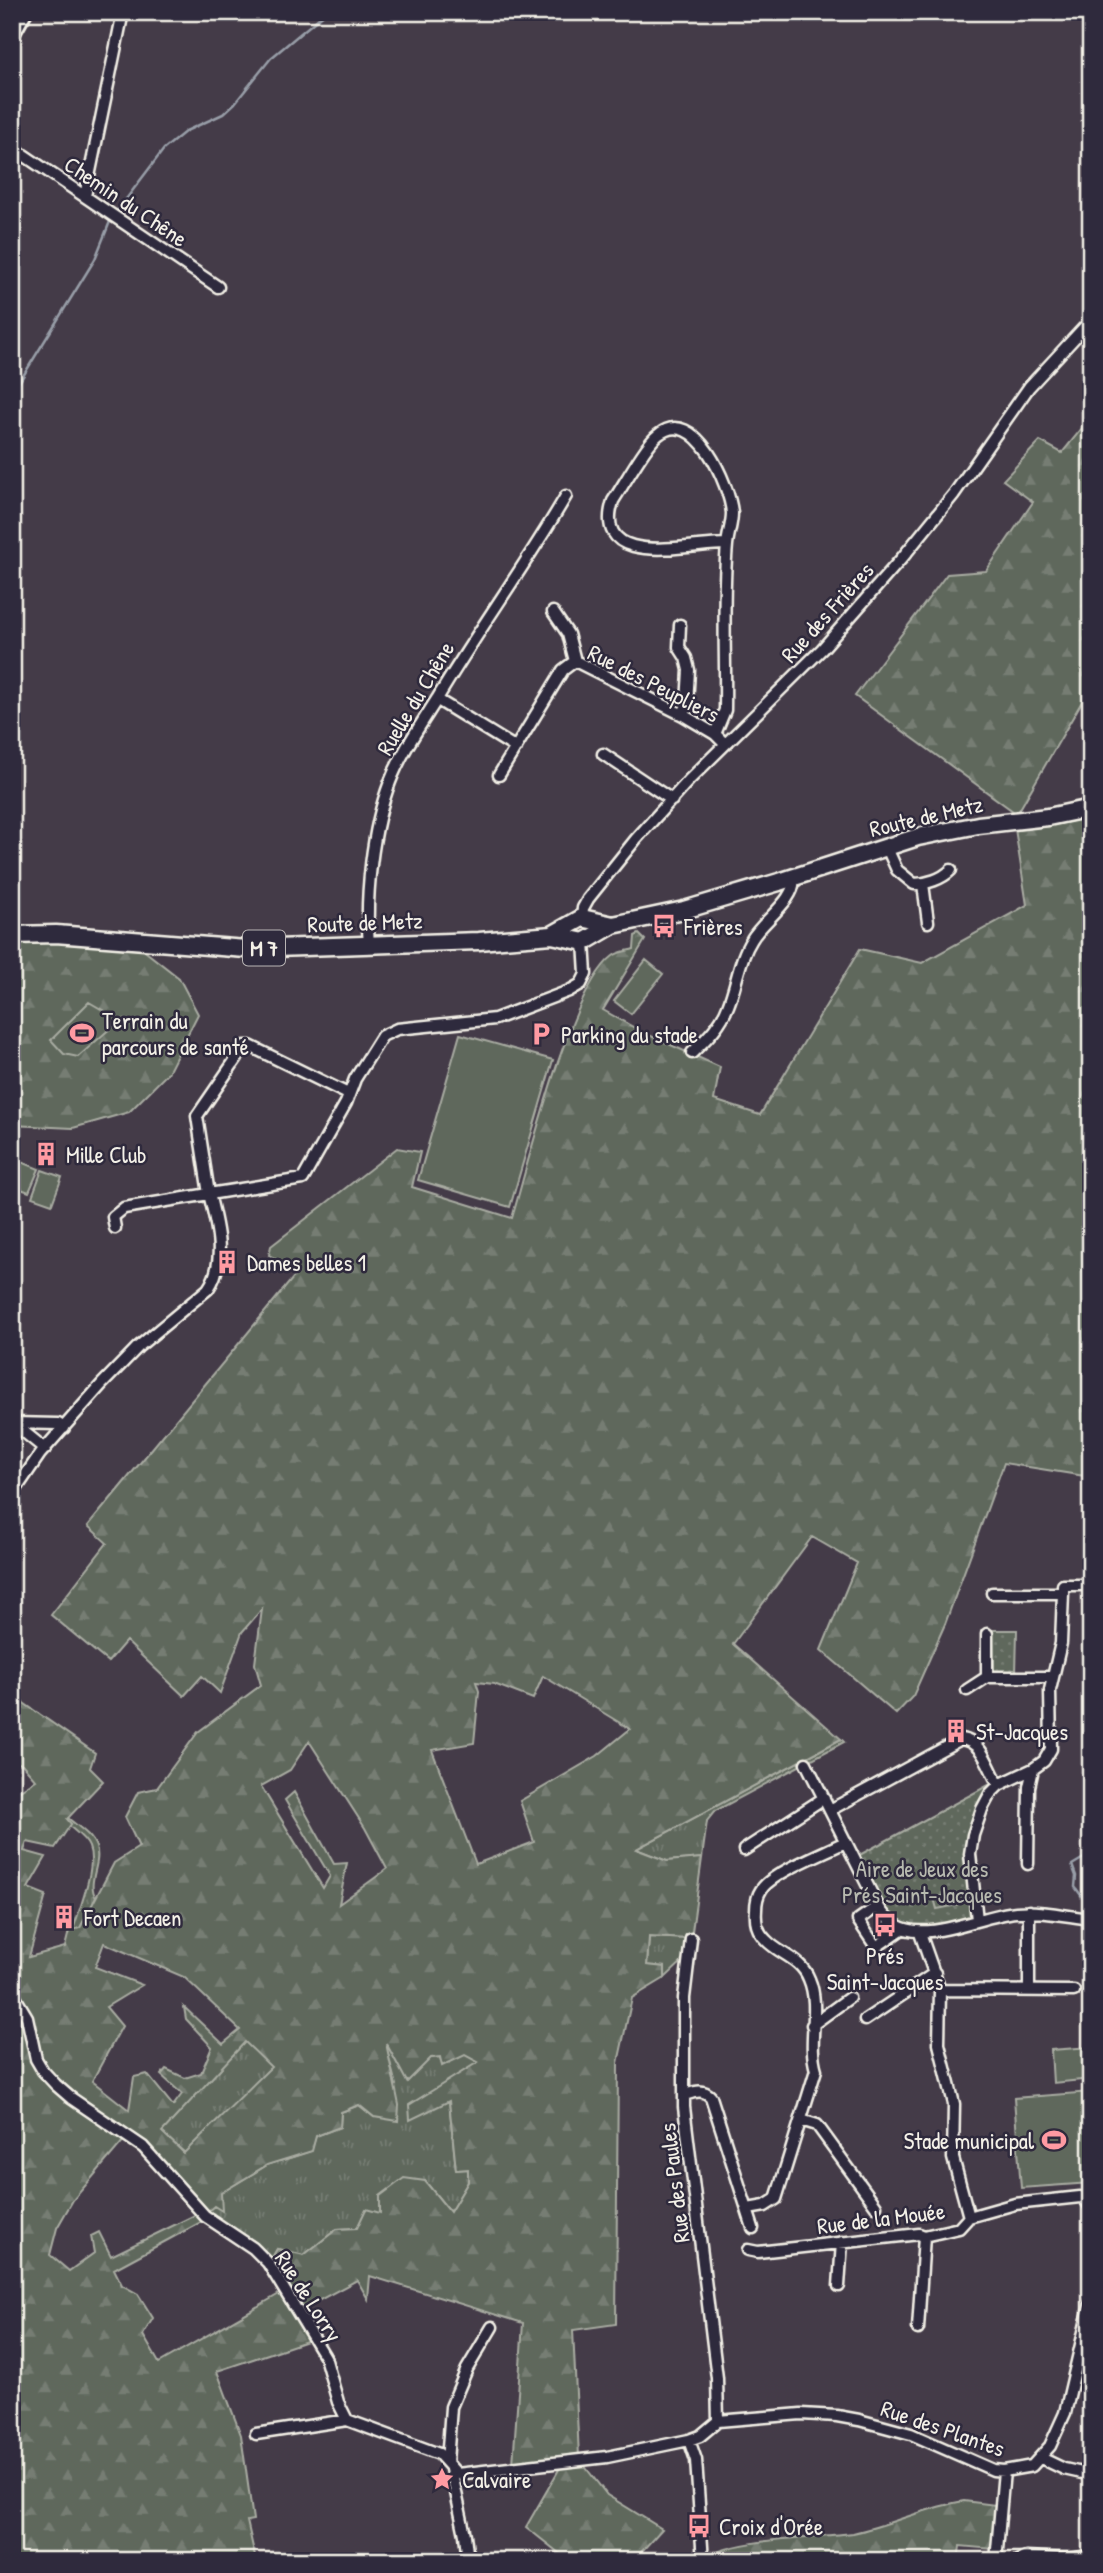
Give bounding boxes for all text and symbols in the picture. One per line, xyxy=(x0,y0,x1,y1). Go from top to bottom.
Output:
street label: Chemin du Chêne xyxy=(58,148,194,254)
street label: Rue des Frières xyxy=(774,555,880,669)
street label: Ruelle du Chêne xyxy=(369,635,461,761)
street label: Rue des Peupliers xyxy=(583,637,725,730)
street label: Route de Metz xyxy=(866,788,986,844)
street label: Route de Metz xyxy=(307,904,423,940)
place label: Frières xyxy=(683,911,743,942)
bus stop icon: Frières xyxy=(650,912,678,940)
road number: M 7 xyxy=(243,930,285,965)
place label: Terrain du parcours de santé xyxy=(102,1005,249,1062)
sports icon: Terrain du parcours de santé xyxy=(68,1019,96,1047)
place label: Parking du stade xyxy=(561,1019,698,1050)
parking icon: Parking du stade xyxy=(527,1020,555,1048)
place label: Mille Club xyxy=(66,1139,147,1170)
building icon: Mille Club xyxy=(32,1140,60,1168)
place label: Dames belles 1 xyxy=(247,1247,366,1278)
building icon: Dames belles 1 xyxy=(213,1248,241,1276)
place label: St-Jacques xyxy=(976,1716,1068,1747)
building icon: St-Jacques xyxy=(942,1717,970,1745)
park label: Aire de Jeux des Prés Saint-Jacques xyxy=(842,1853,1002,1910)
place label: Fort Decaen xyxy=(83,1902,182,1933)
building icon: Fort Decaen xyxy=(50,1903,78,1931)
bus stop icon: Prés Saint-Jacques xyxy=(871,1911,899,1939)
place label: Prés Saint-Jacques xyxy=(827,1940,943,1997)
street label: Rue des Paules xyxy=(651,2122,697,2244)
place label: Stade municipal xyxy=(904,2125,1035,2156)
sports icon: Stade municipal xyxy=(1040,2126,1068,2154)
street label: Rue de la Mouée xyxy=(815,2195,947,2241)
street label: Rue de Lorry xyxy=(268,2244,350,2348)
street label: Rue des Plantes xyxy=(877,2392,1009,2464)
place label: Calvaire xyxy=(462,2464,531,2495)
place icon: Calvaire xyxy=(428,2465,456,2493)
place label: Croix d'Orée xyxy=(719,2511,823,2542)
bus stop icon: Croix d'Orée xyxy=(685,2512,713,2540)

